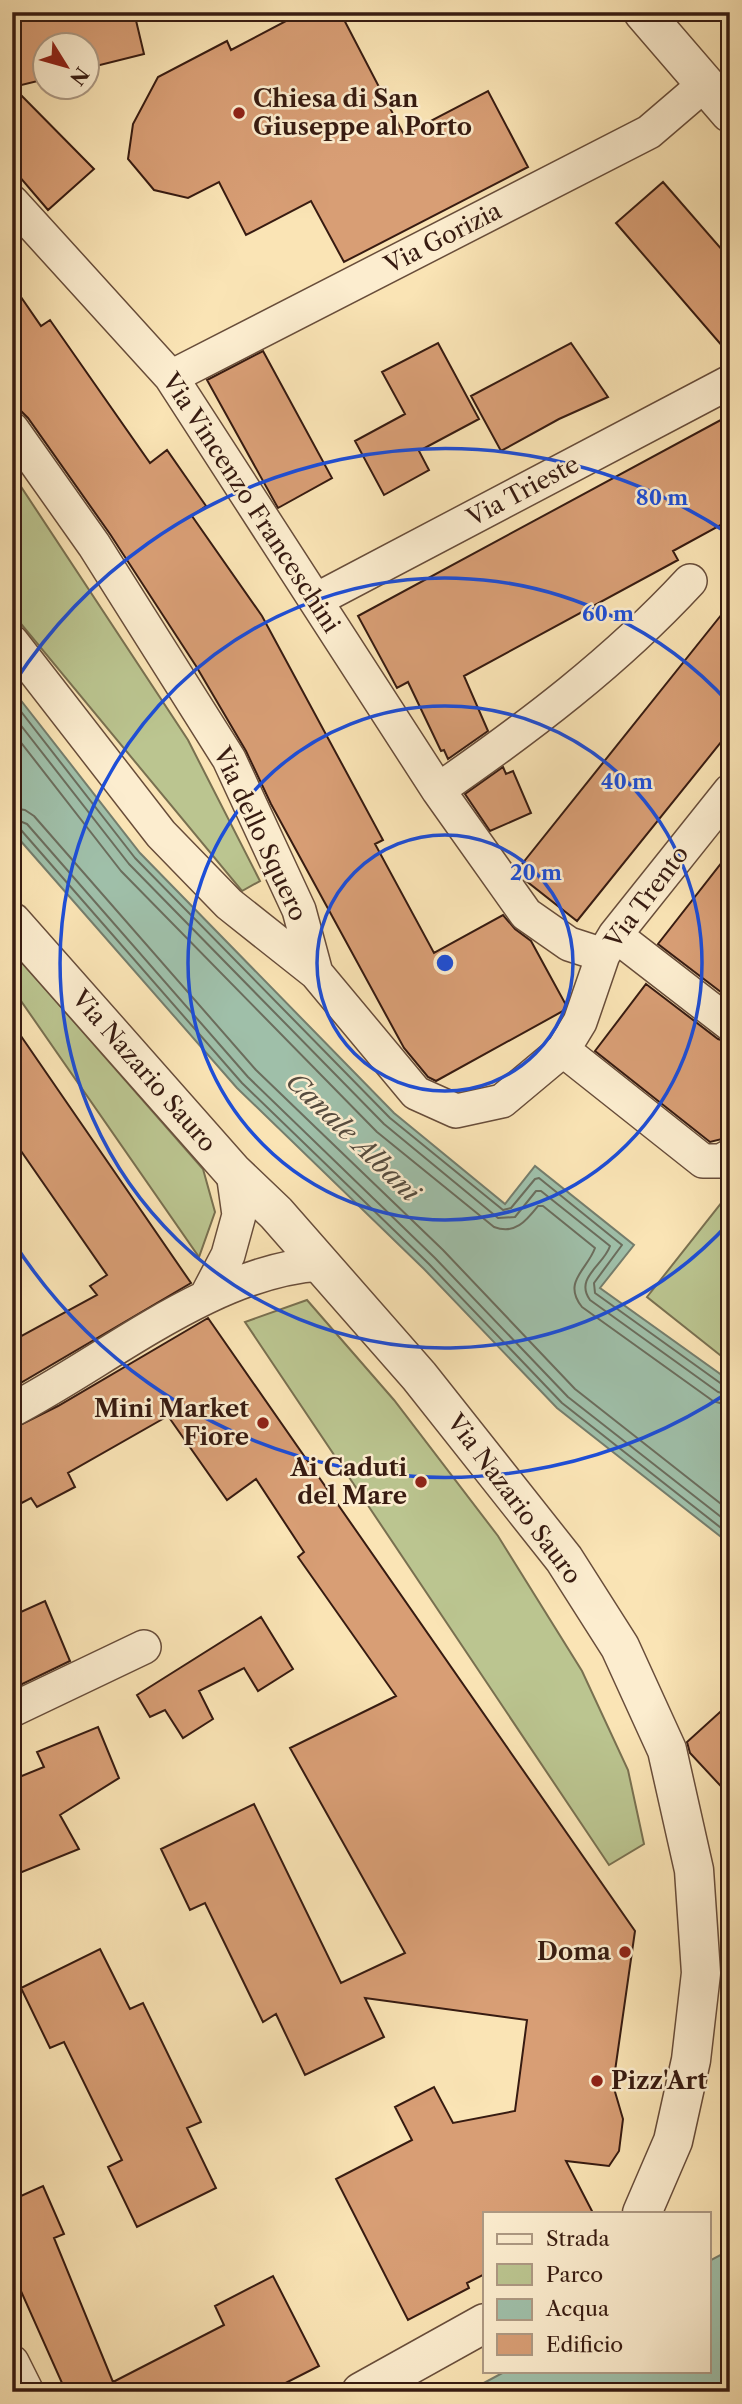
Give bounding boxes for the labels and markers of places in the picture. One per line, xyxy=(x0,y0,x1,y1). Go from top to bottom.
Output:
place label: Chiesa di San Giuseppe al Porto xyxy=(253,84,472,141)
marker: Chiesa di San Giuseppe al Porto xyxy=(231,105,247,121)
centre of rings xyxy=(433,951,457,975)
place label: Mini Market Fiore xyxy=(94,1394,249,1451)
marker: Mini Market Fiore xyxy=(255,1415,271,1431)
place label: Ai Caduti del Mare xyxy=(290,1453,407,1510)
marker: Ai Caduti del Mare xyxy=(413,1474,429,1490)
place label: Doma xyxy=(537,1937,612,1966)
marker: Doma xyxy=(617,1944,633,1960)
place label: Pizz'Art xyxy=(611,2066,707,2095)
marker: Pizz'Art xyxy=(589,2073,605,2089)

